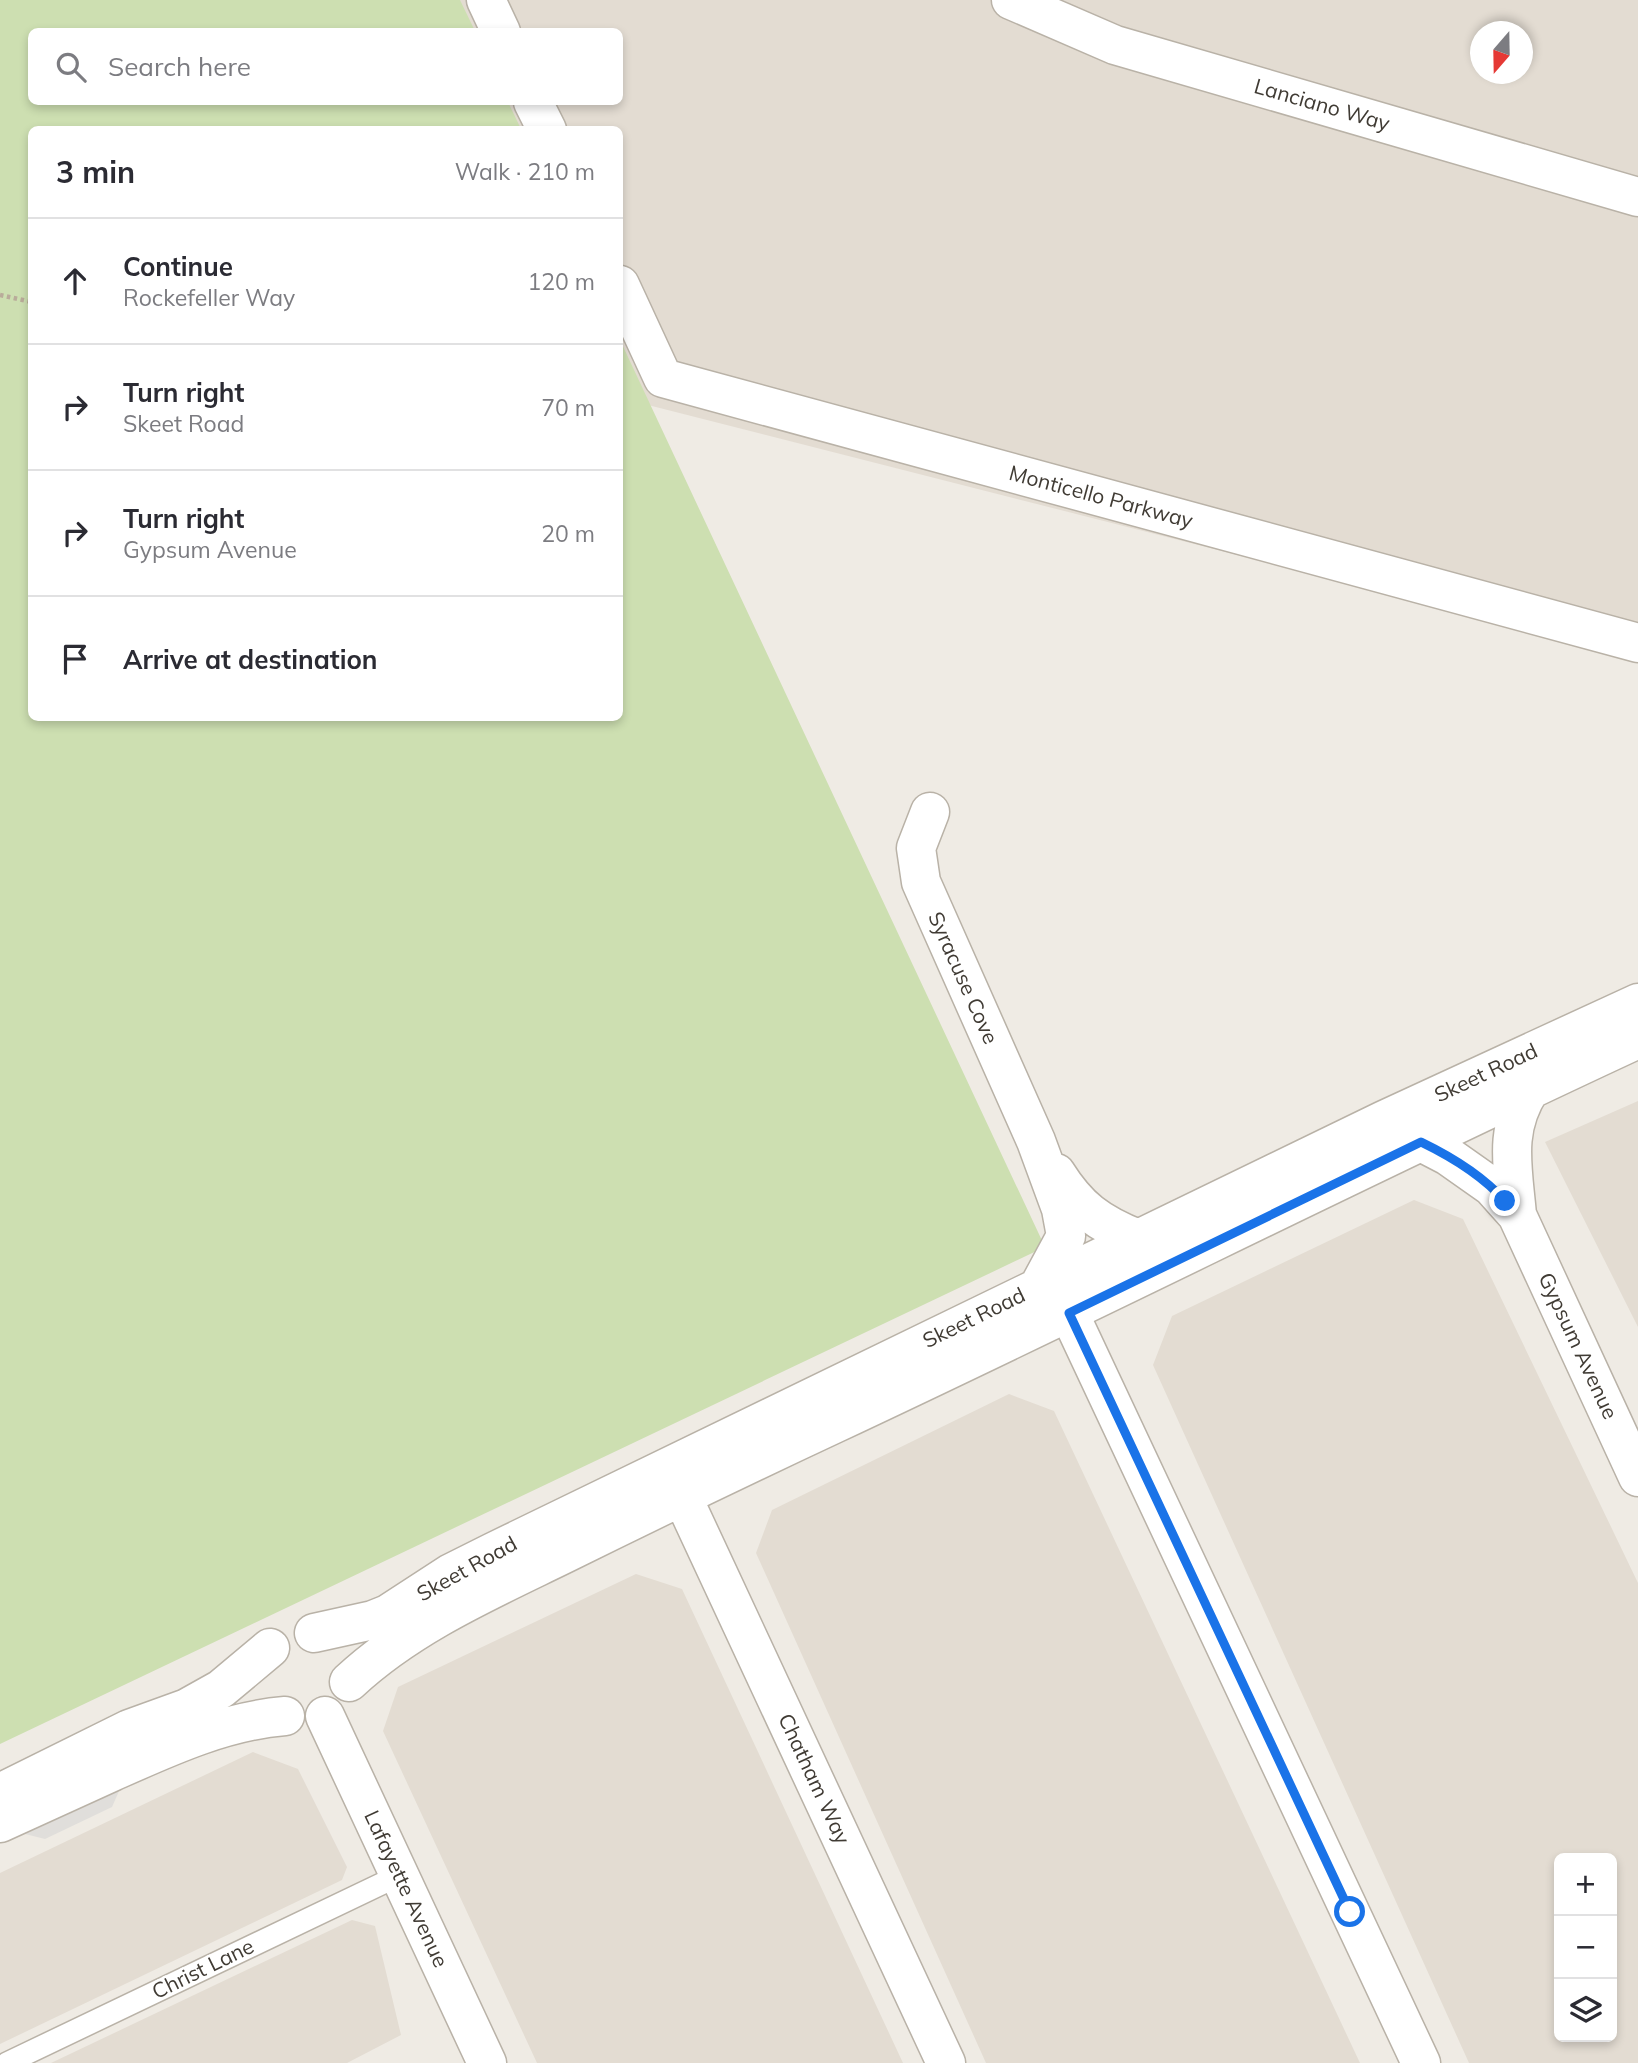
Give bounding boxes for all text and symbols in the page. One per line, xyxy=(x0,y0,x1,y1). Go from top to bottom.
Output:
north arrow xyxy=(1470,21,1533,84)
search box xyxy=(28,28,623,105)
icon: search xyxy=(52,48,90,86)
text: Search here xyxy=(108,50,251,83)
street label: Lanciano Way xyxy=(1251,72,1393,136)
text: 3 min xyxy=(56,153,135,191)
text: Walk · 210 m xyxy=(455,157,595,186)
text: Continue xyxy=(123,250,233,283)
icon: ahead xyxy=(56,262,94,300)
text: 120 m xyxy=(527,267,595,296)
text: Rockefeller Way xyxy=(123,283,295,312)
text: Turn right xyxy=(123,376,244,409)
icon: right xyxy=(56,388,94,426)
text: 70 m xyxy=(541,393,595,422)
text: Skeet Road xyxy=(123,409,244,438)
street label: Monticello Parkway xyxy=(1006,459,1196,533)
text: Turn right xyxy=(123,502,244,535)
icon: right xyxy=(56,514,94,552)
text: 20 m xyxy=(541,519,595,548)
text: Gypsum Avenue xyxy=(123,535,297,564)
icon: arrive xyxy=(56,640,94,678)
text: Arrive at destination xyxy=(123,643,378,676)
street label: Syracuse Cove xyxy=(923,907,1005,1048)
street label: Skeet Road xyxy=(1430,1037,1541,1107)
route end xyxy=(1489,1185,1520,1216)
street label: Gypsum Avenue xyxy=(1534,1268,1624,1423)
street label: Skeet Road xyxy=(918,1281,1029,1353)
street label: Skeet Road xyxy=(412,1530,521,1606)
street label: Chatham Way xyxy=(773,1709,857,1848)
street label: Lafayette Avenue xyxy=(359,1806,455,1971)
map controls xyxy=(1554,1853,1617,2042)
button: + xyxy=(1554,1853,1617,1916)
route start xyxy=(1334,1896,1365,1927)
button: − xyxy=(1554,1916,1617,1979)
street label: Christ Lane xyxy=(147,1932,258,2004)
button: layers xyxy=(1554,1979,1617,2042)

